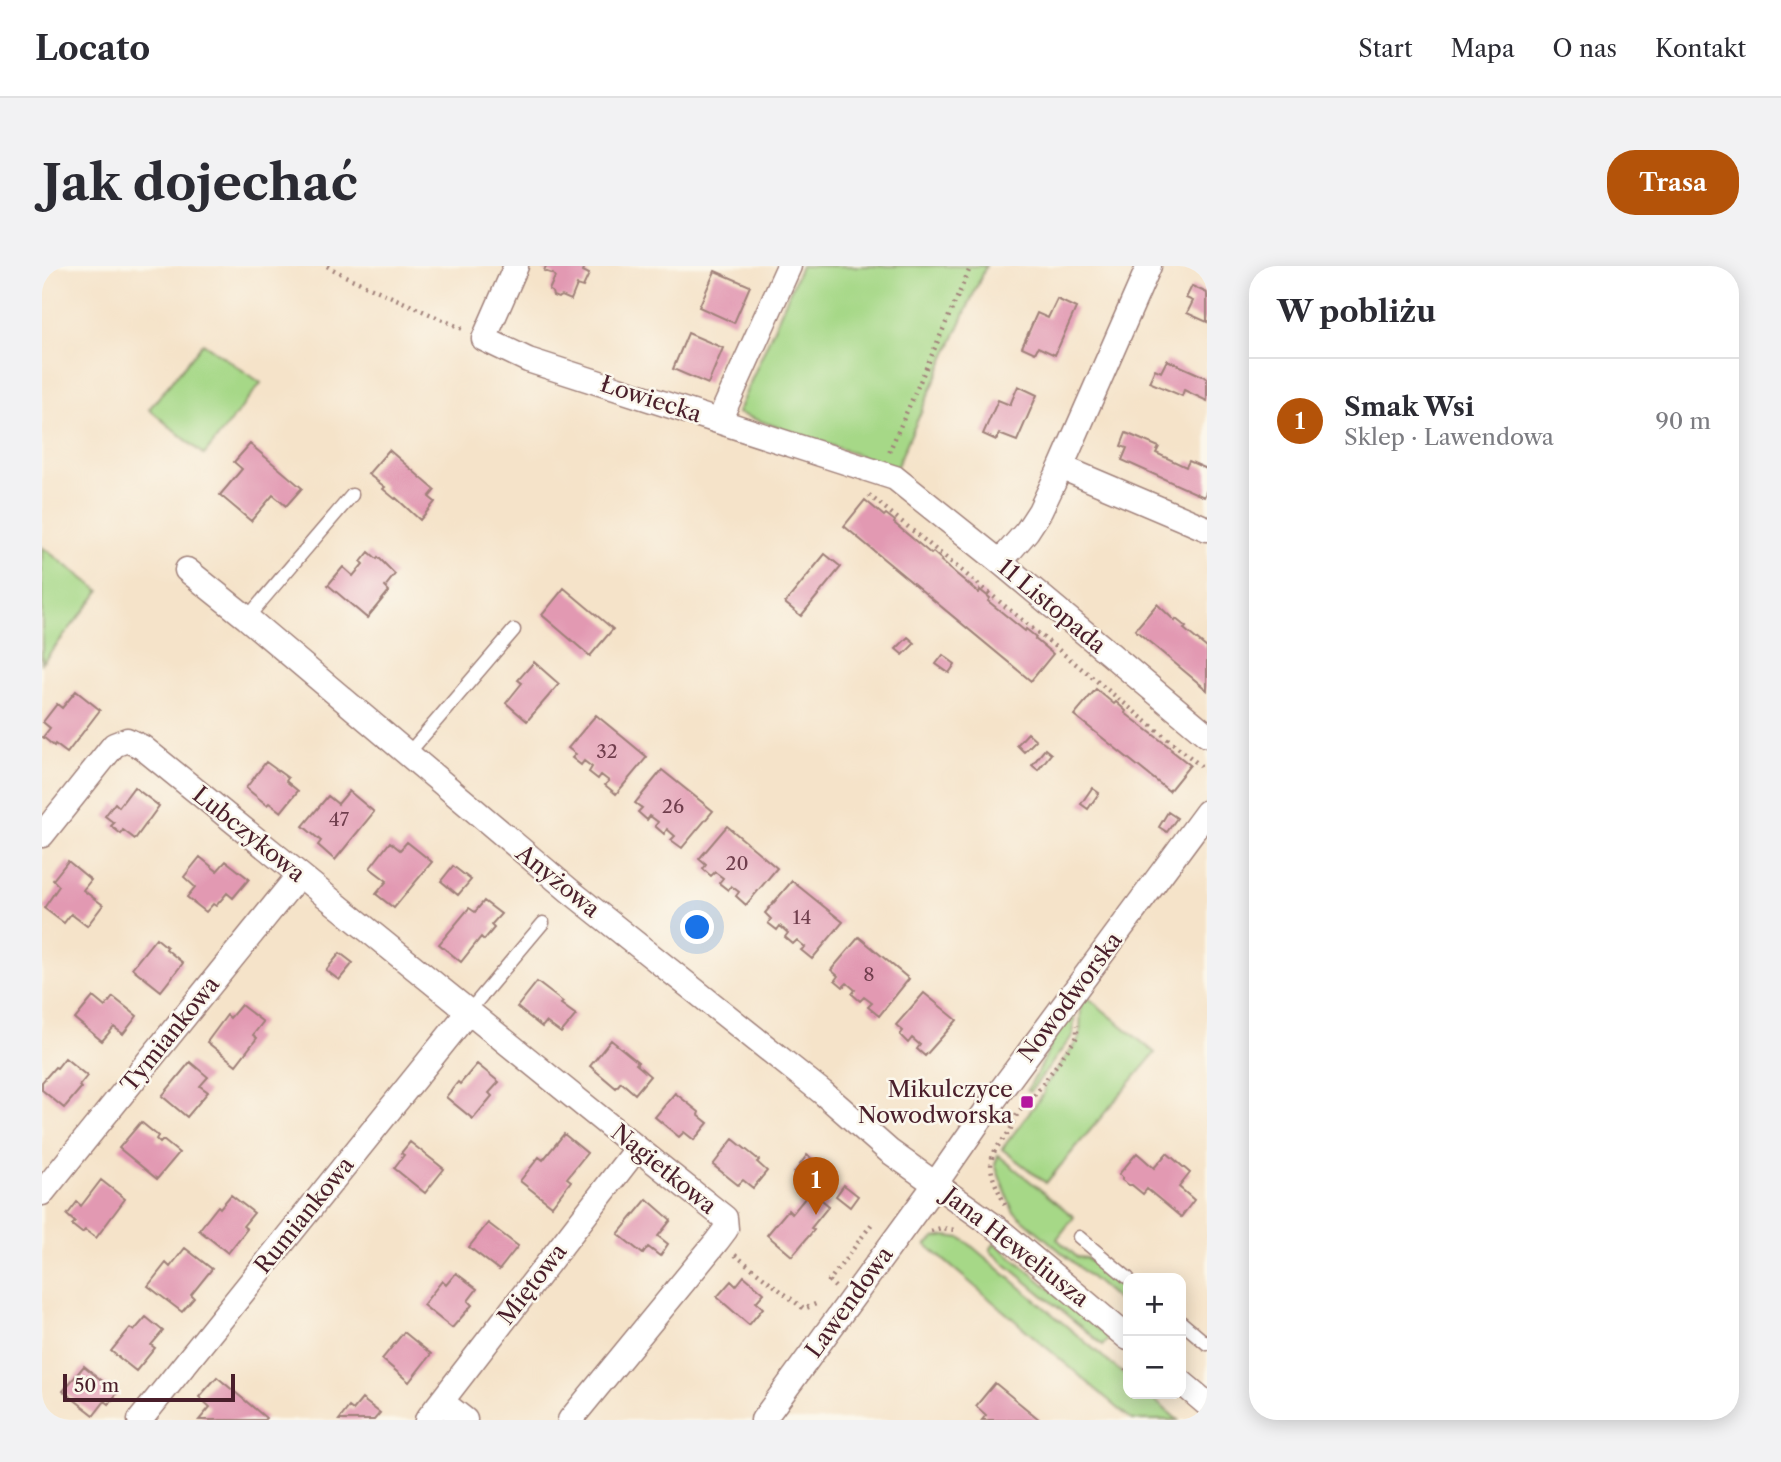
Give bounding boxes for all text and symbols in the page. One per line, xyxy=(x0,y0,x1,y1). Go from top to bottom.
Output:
text: Locato xyxy=(35,28,150,69)
text: Start xyxy=(1358,34,1412,63)
text: Mapa xyxy=(1450,34,1515,63)
text: O nas xyxy=(1553,34,1617,63)
text: Kontakt xyxy=(1655,34,1746,63)
button: Trasa xyxy=(1607,150,1739,215)
text: Jak dojechać xyxy=(42,152,358,213)
text: W pobliżu xyxy=(1277,293,1436,330)
street label: Łowiecka xyxy=(597,370,706,429)
text: Smak Wsi xyxy=(1344,391,1474,423)
text: 1 xyxy=(1295,407,1305,435)
text: 90 m xyxy=(1655,407,1711,435)
text: Sklep · Lawendowa xyxy=(1344,423,1554,451)
street label: 11 Listopada xyxy=(992,553,1112,660)
house number: 32 xyxy=(596,740,618,763)
street label: Lubczykowa xyxy=(187,780,311,888)
house number: 26 xyxy=(662,795,684,818)
house number: 47 xyxy=(329,808,350,831)
street label: Anyżowa xyxy=(510,838,606,924)
house number: 20 xyxy=(726,852,748,875)
house number: 14 xyxy=(793,906,811,929)
your location xyxy=(680,910,714,944)
street label: Nowodworska xyxy=(1012,926,1128,1067)
house number: 8 xyxy=(863,963,875,986)
street label: Tymiankowa xyxy=(115,970,226,1097)
place label: Mikulczyce Nowodworska xyxy=(858,1075,1014,1129)
marker: Mikulczyce Nowodworska xyxy=(1019,1094,1035,1110)
street label: Nagietkowa xyxy=(606,1118,723,1220)
street label: Rumiankowa xyxy=(248,1150,360,1279)
pin: 1 xyxy=(793,1157,839,1215)
street label: Jana Heweliusza xyxy=(935,1180,1095,1313)
street label: Miętowa xyxy=(492,1237,573,1330)
street label: Lawendowa xyxy=(799,1240,899,1363)
map controls xyxy=(1123,1273,1186,1399)
button: + xyxy=(1123,1273,1186,1336)
button: − xyxy=(1123,1336,1186,1399)
scale bar xyxy=(63,1371,234,1403)
text: 50 m xyxy=(74,1374,119,1397)

